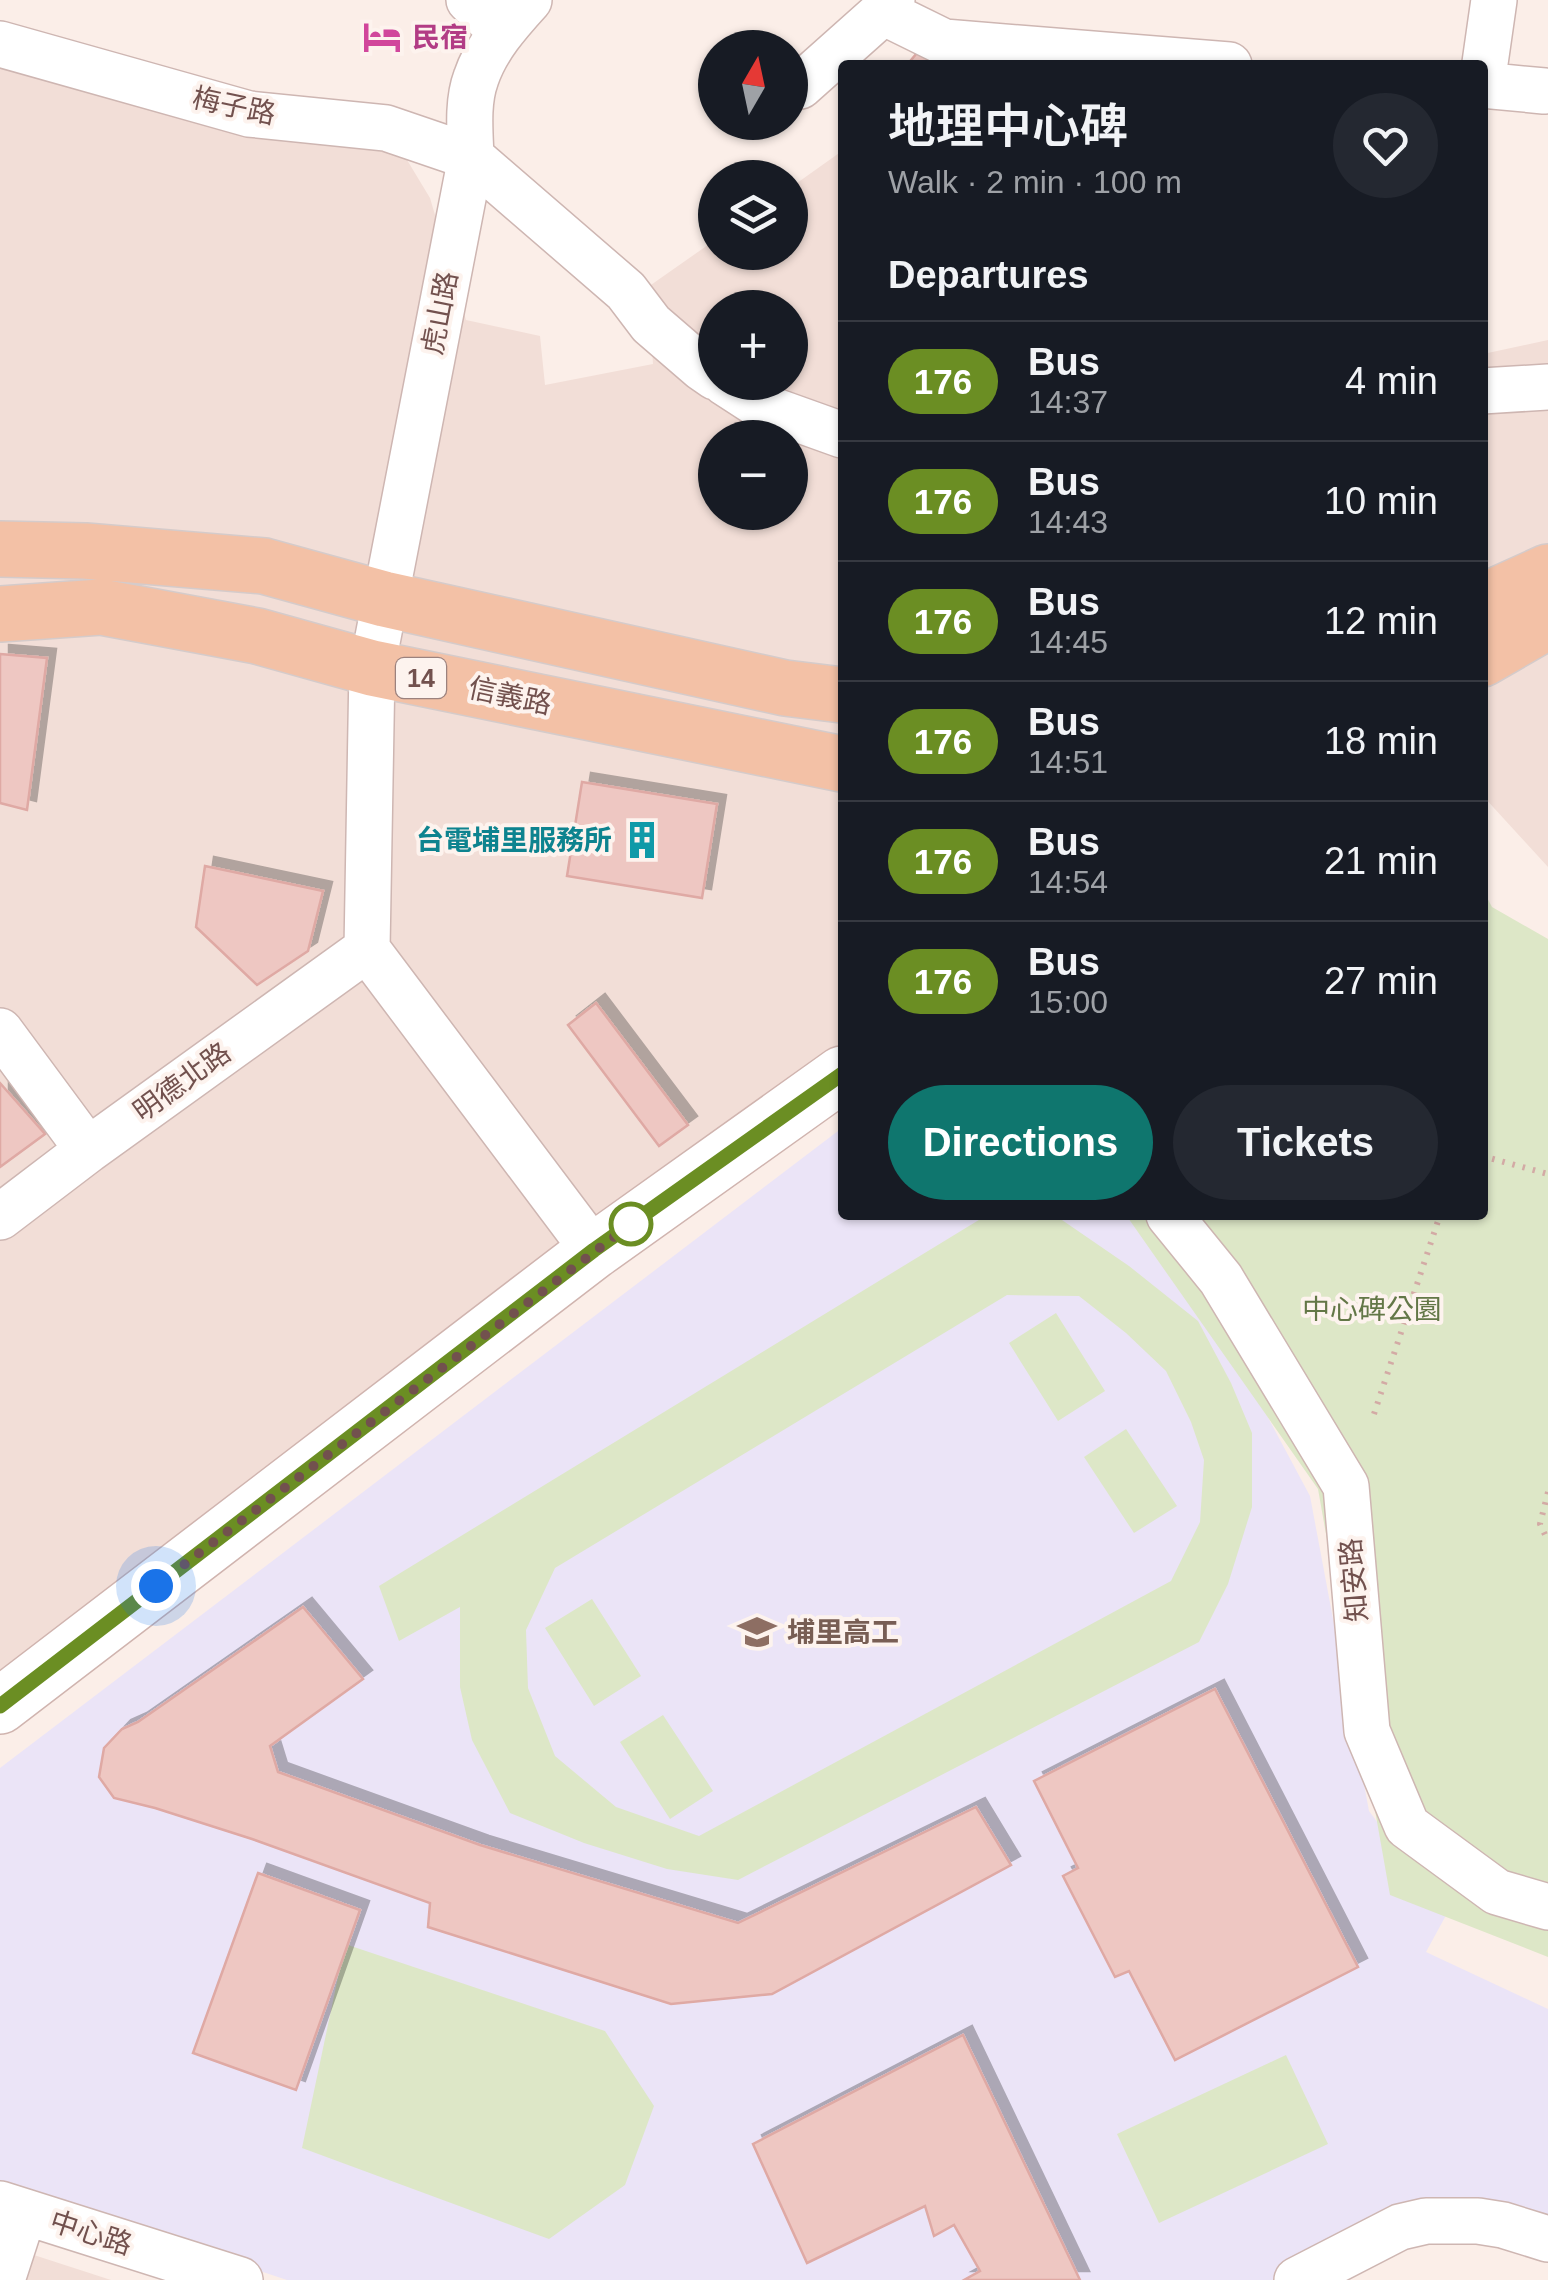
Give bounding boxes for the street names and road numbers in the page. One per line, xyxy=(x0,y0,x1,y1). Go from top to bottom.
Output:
street label: 梅子路 xyxy=(190,82,278,130)
street label: 虎山路 xyxy=(417,269,463,357)
road number: 14 xyxy=(396,658,446,698)
street label: 信義路 xyxy=(466,672,554,720)
street label: 明德北路 xyxy=(128,1037,236,1127)
street label: 知安路 xyxy=(1335,1537,1373,1623)
street label: 中心路 xyxy=(46,2205,136,2261)

